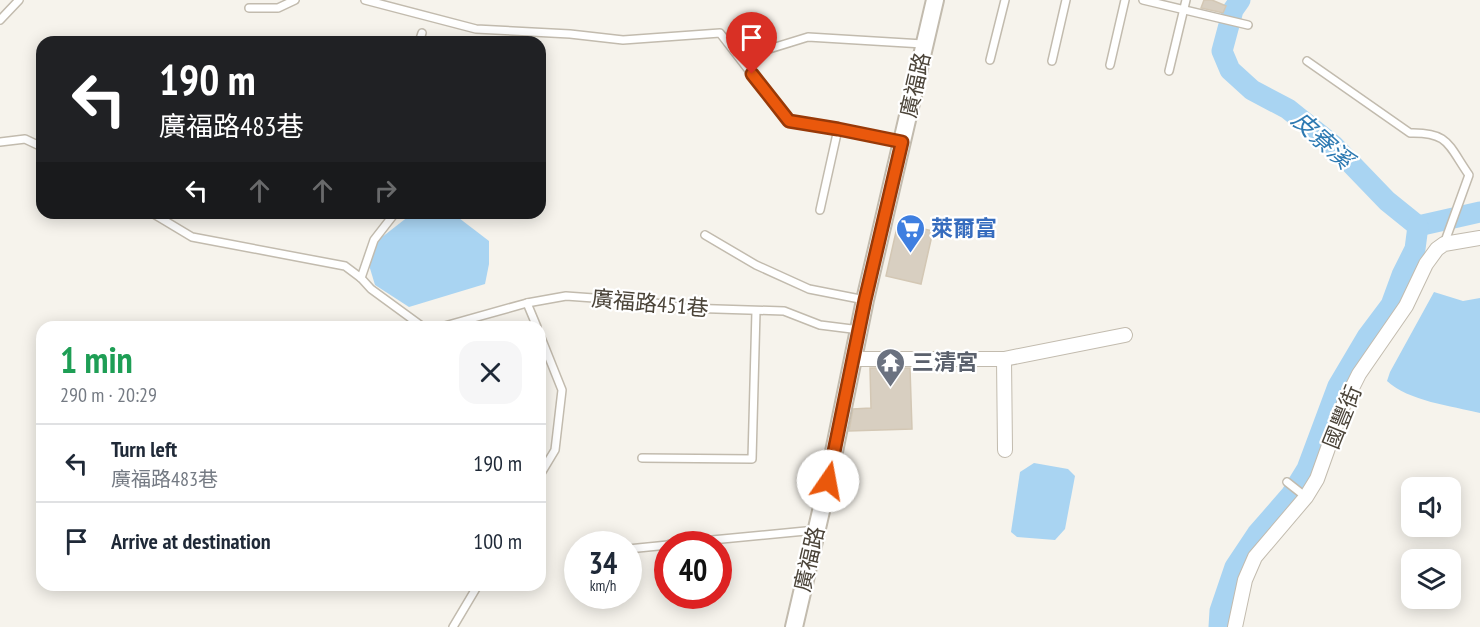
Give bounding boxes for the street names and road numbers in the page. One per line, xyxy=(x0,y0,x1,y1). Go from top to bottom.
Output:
street label: 廣福路 xyxy=(894,50,936,120)
street label: 廣福路451巷 xyxy=(590,284,710,322)
street label: 國豐街 xyxy=(1317,381,1367,453)
street label: 廣福路 xyxy=(788,524,830,594)

